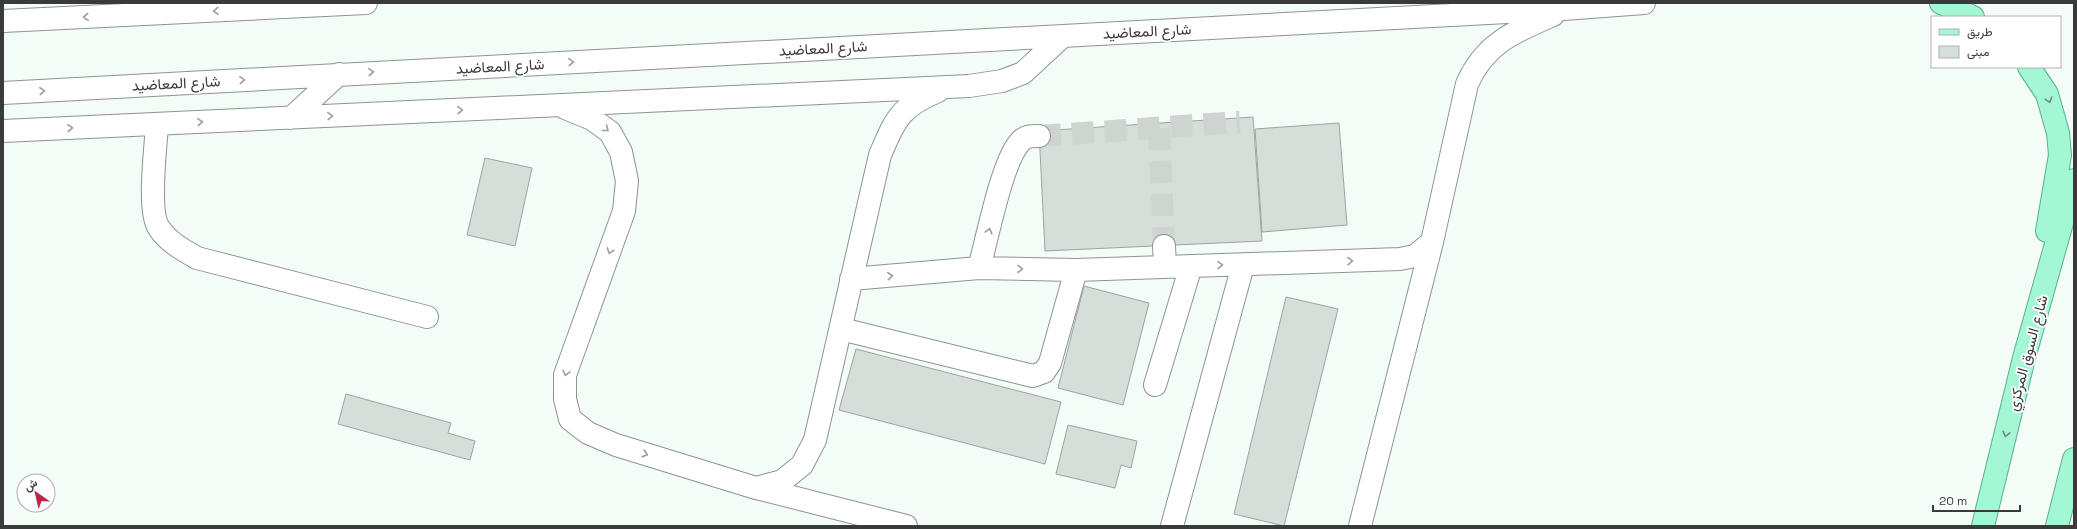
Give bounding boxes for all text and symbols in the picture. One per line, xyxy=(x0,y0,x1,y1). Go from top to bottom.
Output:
one-way arrow xyxy=(213,6,219,15)
one-way arrow xyxy=(83,13,89,22)
legend xyxy=(1931,16,2061,68)
street label: شارع المعاضيد xyxy=(1102,19,1192,45)
text: طريق xyxy=(1967,24,1993,40)
street label: شارع المعاضيد xyxy=(778,36,868,62)
text: مبنى xyxy=(1967,44,1989,60)
street label: شارع المعاضيد xyxy=(455,54,545,80)
one-way arrow xyxy=(568,57,574,66)
one-way arrow xyxy=(368,68,374,77)
street label: شارع المعاضيد xyxy=(131,71,221,97)
one-way arrow xyxy=(239,75,245,84)
one-way arrow xyxy=(39,86,45,95)
one-way arrow xyxy=(2044,97,2053,104)
one-way arrow xyxy=(457,106,463,114)
one-way arrow xyxy=(327,112,333,120)
one-way arrow xyxy=(197,118,203,127)
one-way arrow xyxy=(67,124,73,133)
one-way arrow xyxy=(601,124,608,131)
one-way arrow xyxy=(985,227,993,234)
one-way arrow xyxy=(606,247,614,254)
one-way arrow xyxy=(1347,257,1353,265)
one-way arrow xyxy=(1217,261,1223,269)
one-way arrow xyxy=(1017,265,1023,273)
one-way arrow xyxy=(887,271,893,280)
street label: شارع السوق المركزي xyxy=(2002,293,2056,414)
one-way arrow xyxy=(563,370,571,376)
one-way arrow xyxy=(2002,431,2010,437)
one-way arrow xyxy=(641,449,648,458)
north arrow xyxy=(16,473,56,513)
text: ش xyxy=(21,475,40,494)
scale bar xyxy=(1933,487,2020,513)
text: 20 m xyxy=(1939,493,1967,509)

